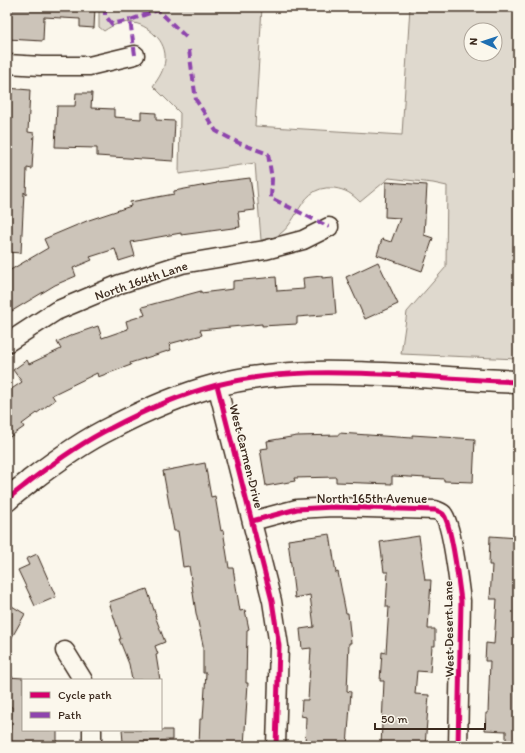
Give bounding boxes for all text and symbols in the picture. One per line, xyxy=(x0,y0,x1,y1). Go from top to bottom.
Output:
north arrow xyxy=(463,22,503,62)
text: N xyxy=(467,37,480,46)
street label: North 164th Lane xyxy=(93,258,190,303)
street label: West Carmen Drive xyxy=(226,403,267,510)
street label: North 165th Avenue xyxy=(317,491,427,506)
street label: West Desert Lane xyxy=(440,580,457,678)
legend xyxy=(22,679,162,731)
text: Cycle path xyxy=(58,688,112,702)
scale bar xyxy=(375,705,485,731)
text: Path xyxy=(58,708,81,722)
text: 50 m xyxy=(381,712,407,726)

